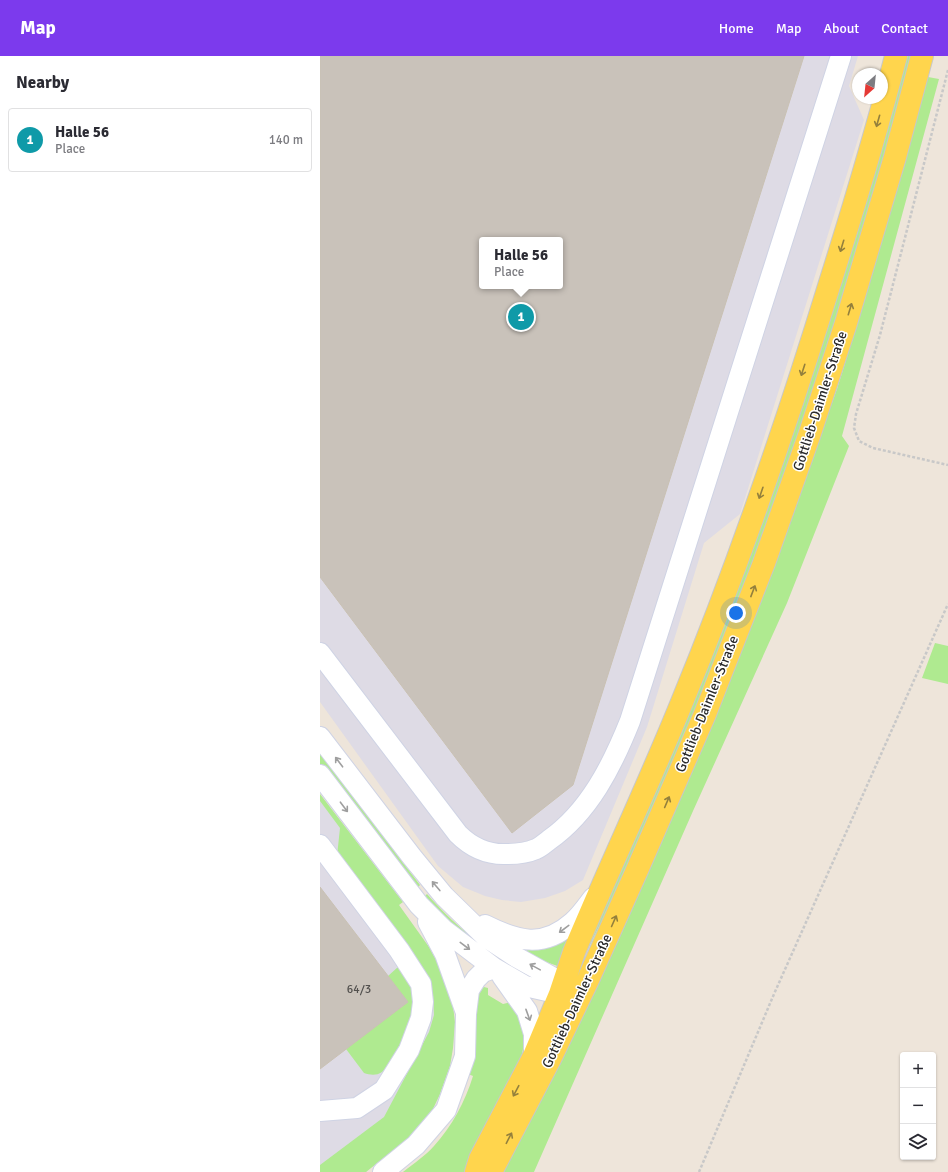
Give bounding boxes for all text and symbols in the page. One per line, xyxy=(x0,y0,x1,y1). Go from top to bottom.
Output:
text: Map xyxy=(20,16,56,40)
text: Home xyxy=(719,20,754,37)
text: Map xyxy=(776,20,801,37)
text: About xyxy=(823,20,859,37)
text: Contact xyxy=(881,20,928,37)
north arrow xyxy=(852,68,888,104)
text: Nearby xyxy=(16,72,69,93)
one-way arrow xyxy=(874,114,881,127)
text: Halle 56 xyxy=(55,123,109,141)
text: 1 xyxy=(26,132,34,148)
text: 140 m xyxy=(269,132,303,148)
text: Place xyxy=(55,141,85,157)
popup xyxy=(479,237,563,289)
one-way arrow xyxy=(838,239,845,252)
text: Halle 56 xyxy=(494,246,548,264)
text: Place xyxy=(494,264,524,280)
pin: 1 xyxy=(508,302,534,332)
one-way arrow xyxy=(847,303,854,316)
street label: Gottlieb-Daimler-Straße xyxy=(789,329,851,473)
one-way arrow xyxy=(799,363,806,376)
one-way arrow xyxy=(757,486,764,499)
one-way arrow xyxy=(749,585,757,597)
your location xyxy=(726,603,746,623)
street label: Gottlieb-Daimler-Straße xyxy=(672,633,742,775)
one-way arrow xyxy=(335,756,343,767)
one-way arrow xyxy=(664,796,671,808)
one-way arrow xyxy=(339,801,348,812)
one-way arrow xyxy=(431,881,440,892)
one-way arrow xyxy=(611,915,619,927)
one-way arrow xyxy=(558,925,569,933)
street label: Gottlieb-Daimler-Straße xyxy=(538,931,616,1071)
one-way arrow xyxy=(459,942,470,951)
one-way arrow xyxy=(529,963,541,971)
house number: 64/3 xyxy=(347,982,371,997)
one-way arrow xyxy=(525,1009,533,1021)
map controls xyxy=(900,1052,936,1160)
button: + xyxy=(900,1052,936,1088)
one-way arrow xyxy=(512,1084,519,1096)
button: − xyxy=(900,1088,936,1124)
button: layers xyxy=(900,1124,936,1160)
one-way arrow xyxy=(506,1132,514,1144)

